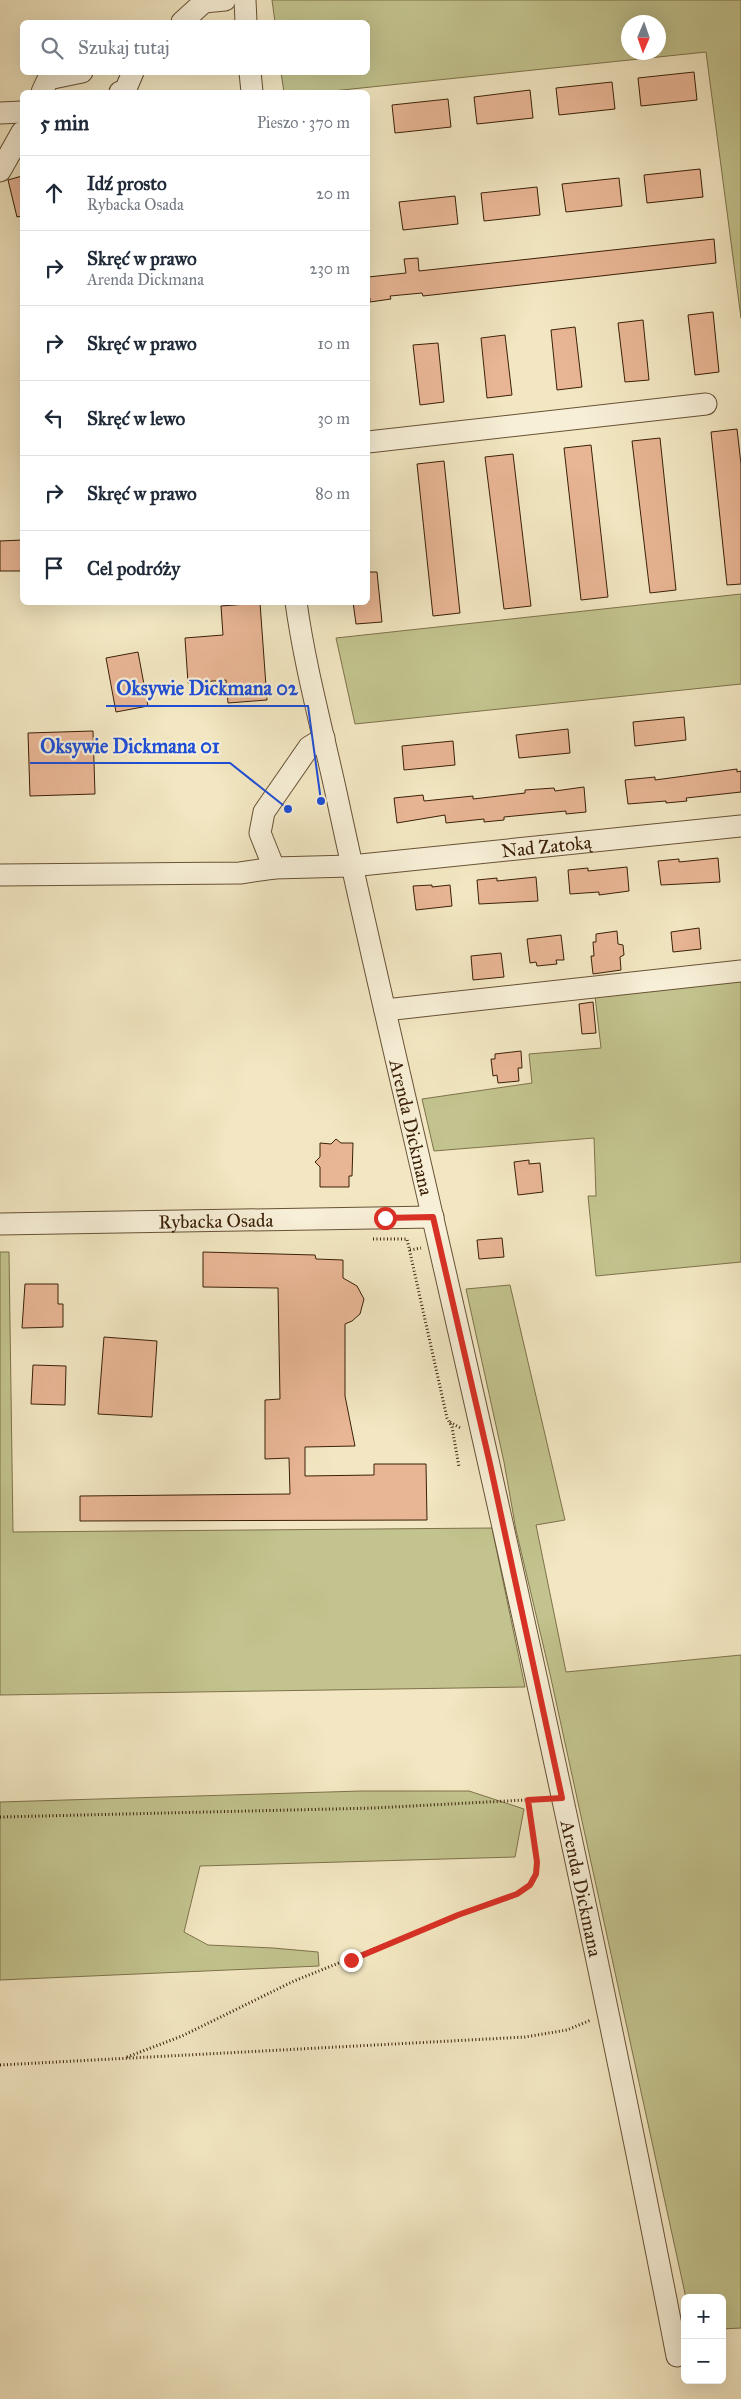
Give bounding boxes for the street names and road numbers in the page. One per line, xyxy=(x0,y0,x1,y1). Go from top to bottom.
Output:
street label: Nad Zatoką xyxy=(500,830,594,863)
street label: Arenda Dickmana xyxy=(384,1056,438,1199)
street label: Rybacka Osada xyxy=(158,1209,275,1233)
street label: Arenda Dickmana xyxy=(555,1817,607,1960)

